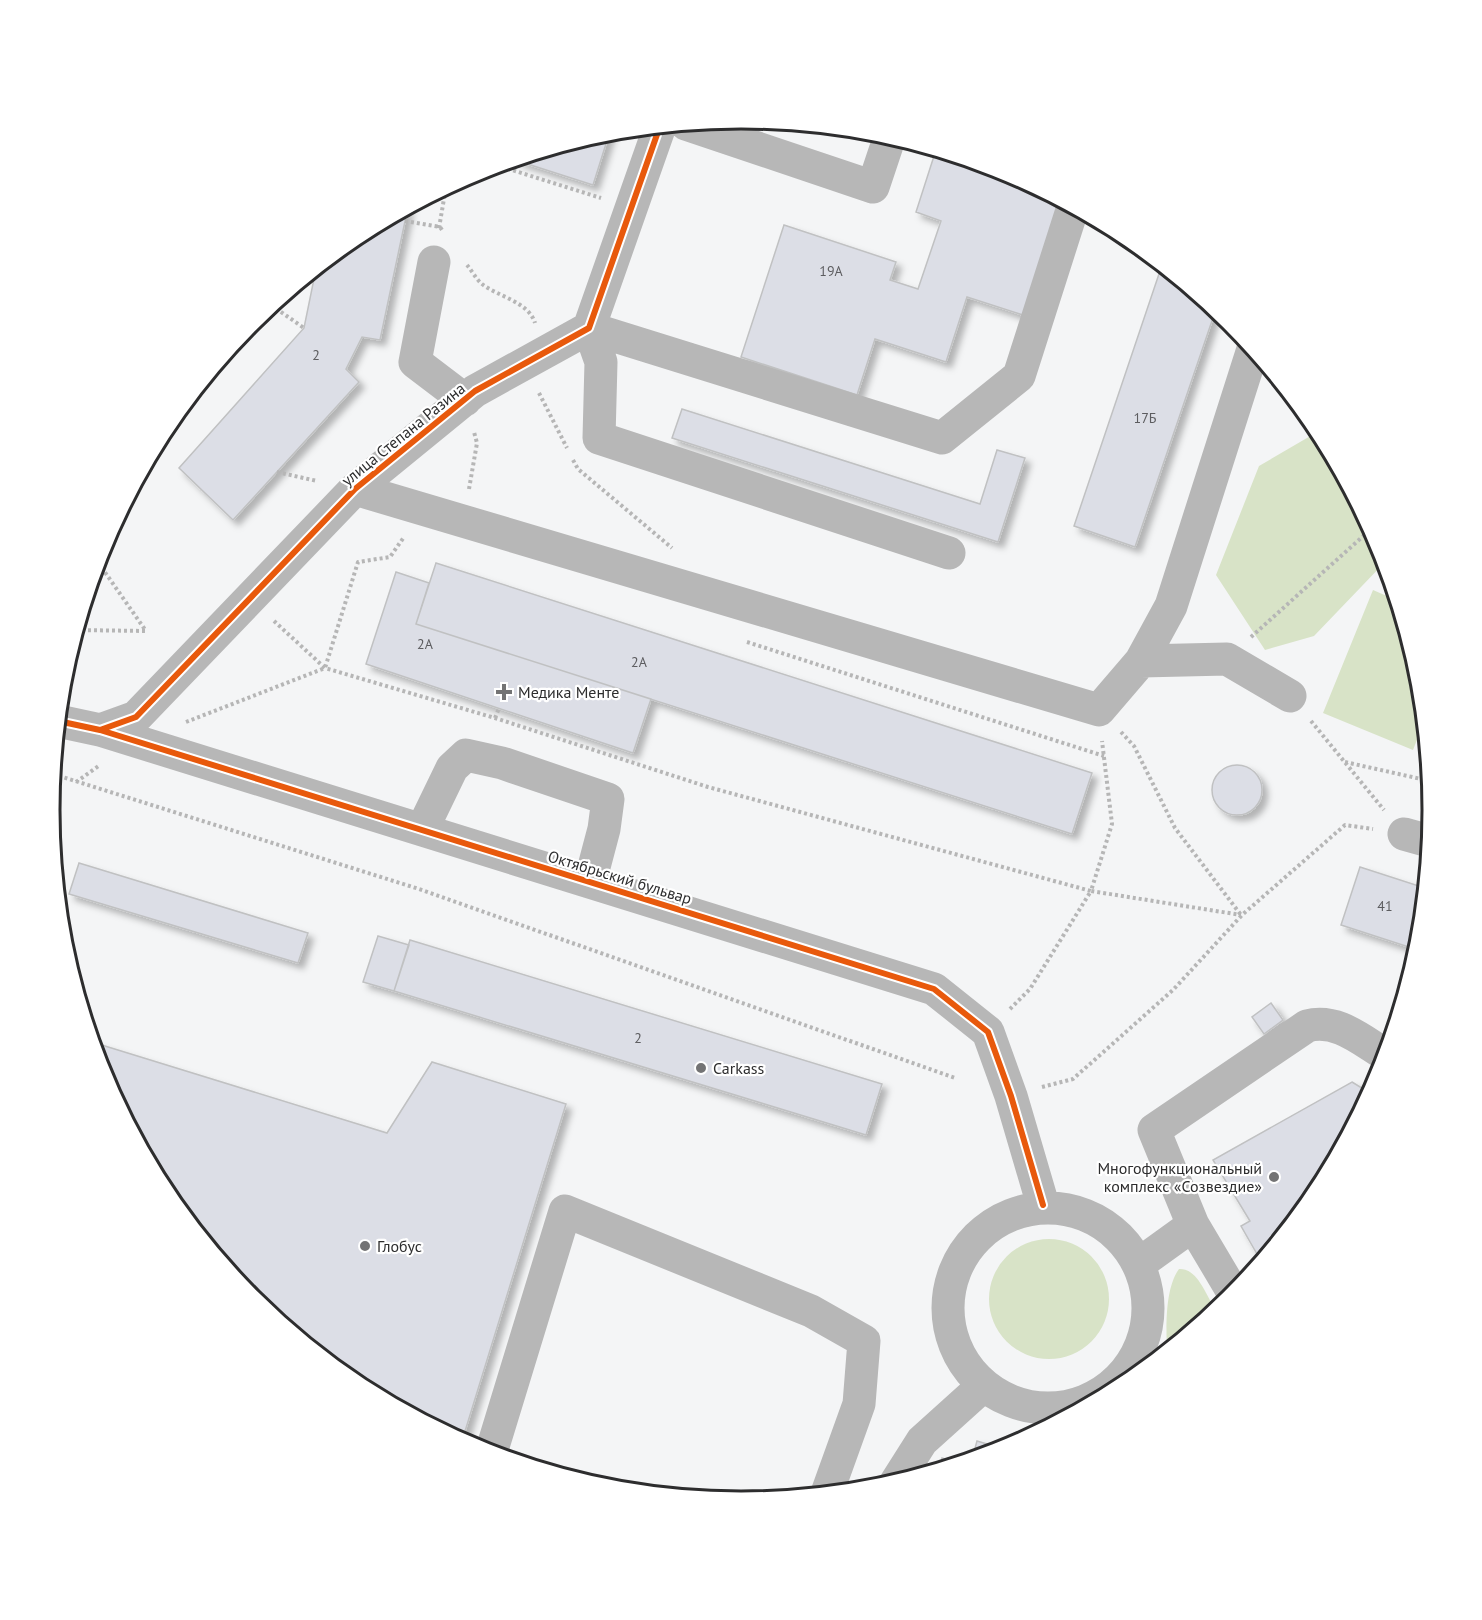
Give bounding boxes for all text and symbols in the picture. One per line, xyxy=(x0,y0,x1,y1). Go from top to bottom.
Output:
house number: 19А xyxy=(819,262,844,280)
house number: 2 xyxy=(312,346,320,364)
street label: улица Степана Разина xyxy=(337,378,469,490)
house number: 17Б xyxy=(1134,409,1157,427)
house number: 2А xyxy=(417,635,434,653)
house number: 2А xyxy=(631,653,648,671)
place label: Медика Менте xyxy=(518,682,619,702)
marker: Медика Менте xyxy=(495,683,513,701)
street label: Октябрьский бульвар xyxy=(546,846,694,908)
house number: 41 xyxy=(1377,897,1393,915)
house number: 2 xyxy=(634,1029,642,1047)
place label: Carkass xyxy=(713,1058,765,1078)
marker: Carkass xyxy=(694,1061,708,1075)
place label: Многофункциональный комплекс «Созвездие» xyxy=(1097,1158,1262,1196)
marker: Многофункциональный комплекс «Созвездие» xyxy=(1267,1170,1281,1184)
place label: Глобус xyxy=(377,1236,422,1256)
marker: Глобус xyxy=(358,1239,372,1253)

